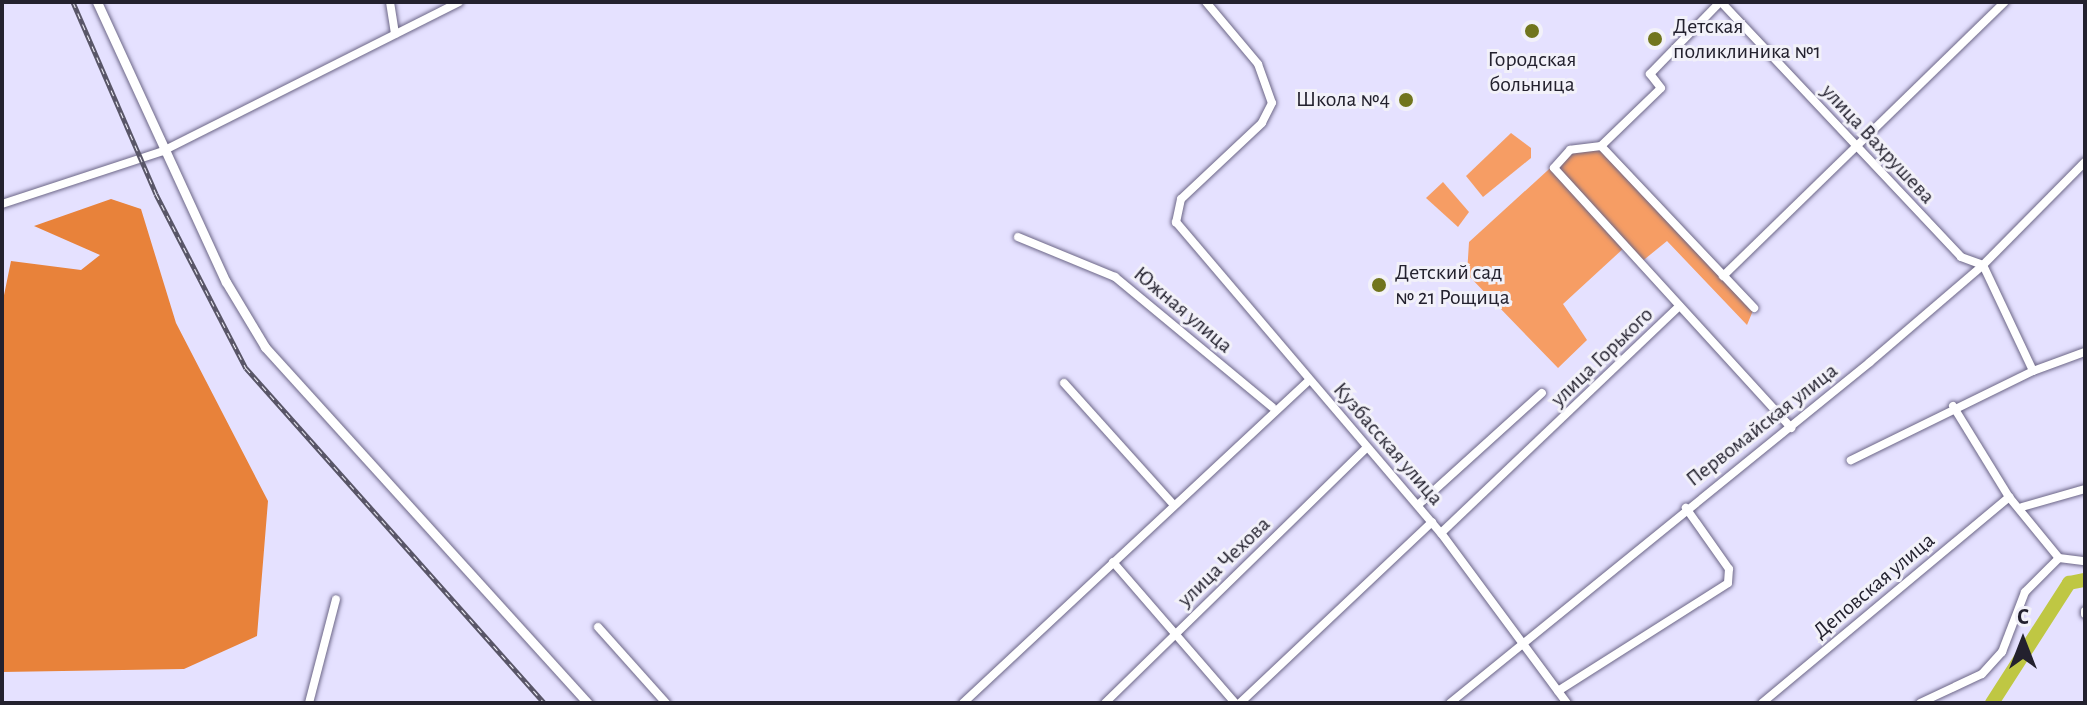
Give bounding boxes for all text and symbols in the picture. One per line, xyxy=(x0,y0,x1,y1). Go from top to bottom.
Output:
place label: Детская поликлиника №1 xyxy=(1673,13,1821,64)
marker: Городская больница xyxy=(1521,20,1543,42)
marker: Детская поликлиника №1 xyxy=(1644,28,1666,50)
place label: Городская больница xyxy=(1487,46,1577,98)
street label: улица Вахрушева xyxy=(1816,79,1940,209)
place label: Школа №4 xyxy=(1296,87,1390,113)
marker: Школа №4 xyxy=(1397,91,1415,109)
place label: Детский сад № 21 Рощица xyxy=(1395,259,1510,310)
street label: Южная улица xyxy=(1128,261,1238,359)
marker: Детский сад № 21 Рощица xyxy=(1370,276,1388,294)
street label: улица Горького xyxy=(1545,302,1659,412)
street label: Первомайская улица xyxy=(1681,358,1843,492)
street label: Кузбасская улица xyxy=(1327,377,1449,511)
street label: улица Чехова xyxy=(1172,511,1276,613)
street label: Деповская улица xyxy=(1808,527,1940,645)
north arrow xyxy=(1983,601,2063,681)
text: С xyxy=(2017,606,2029,628)

